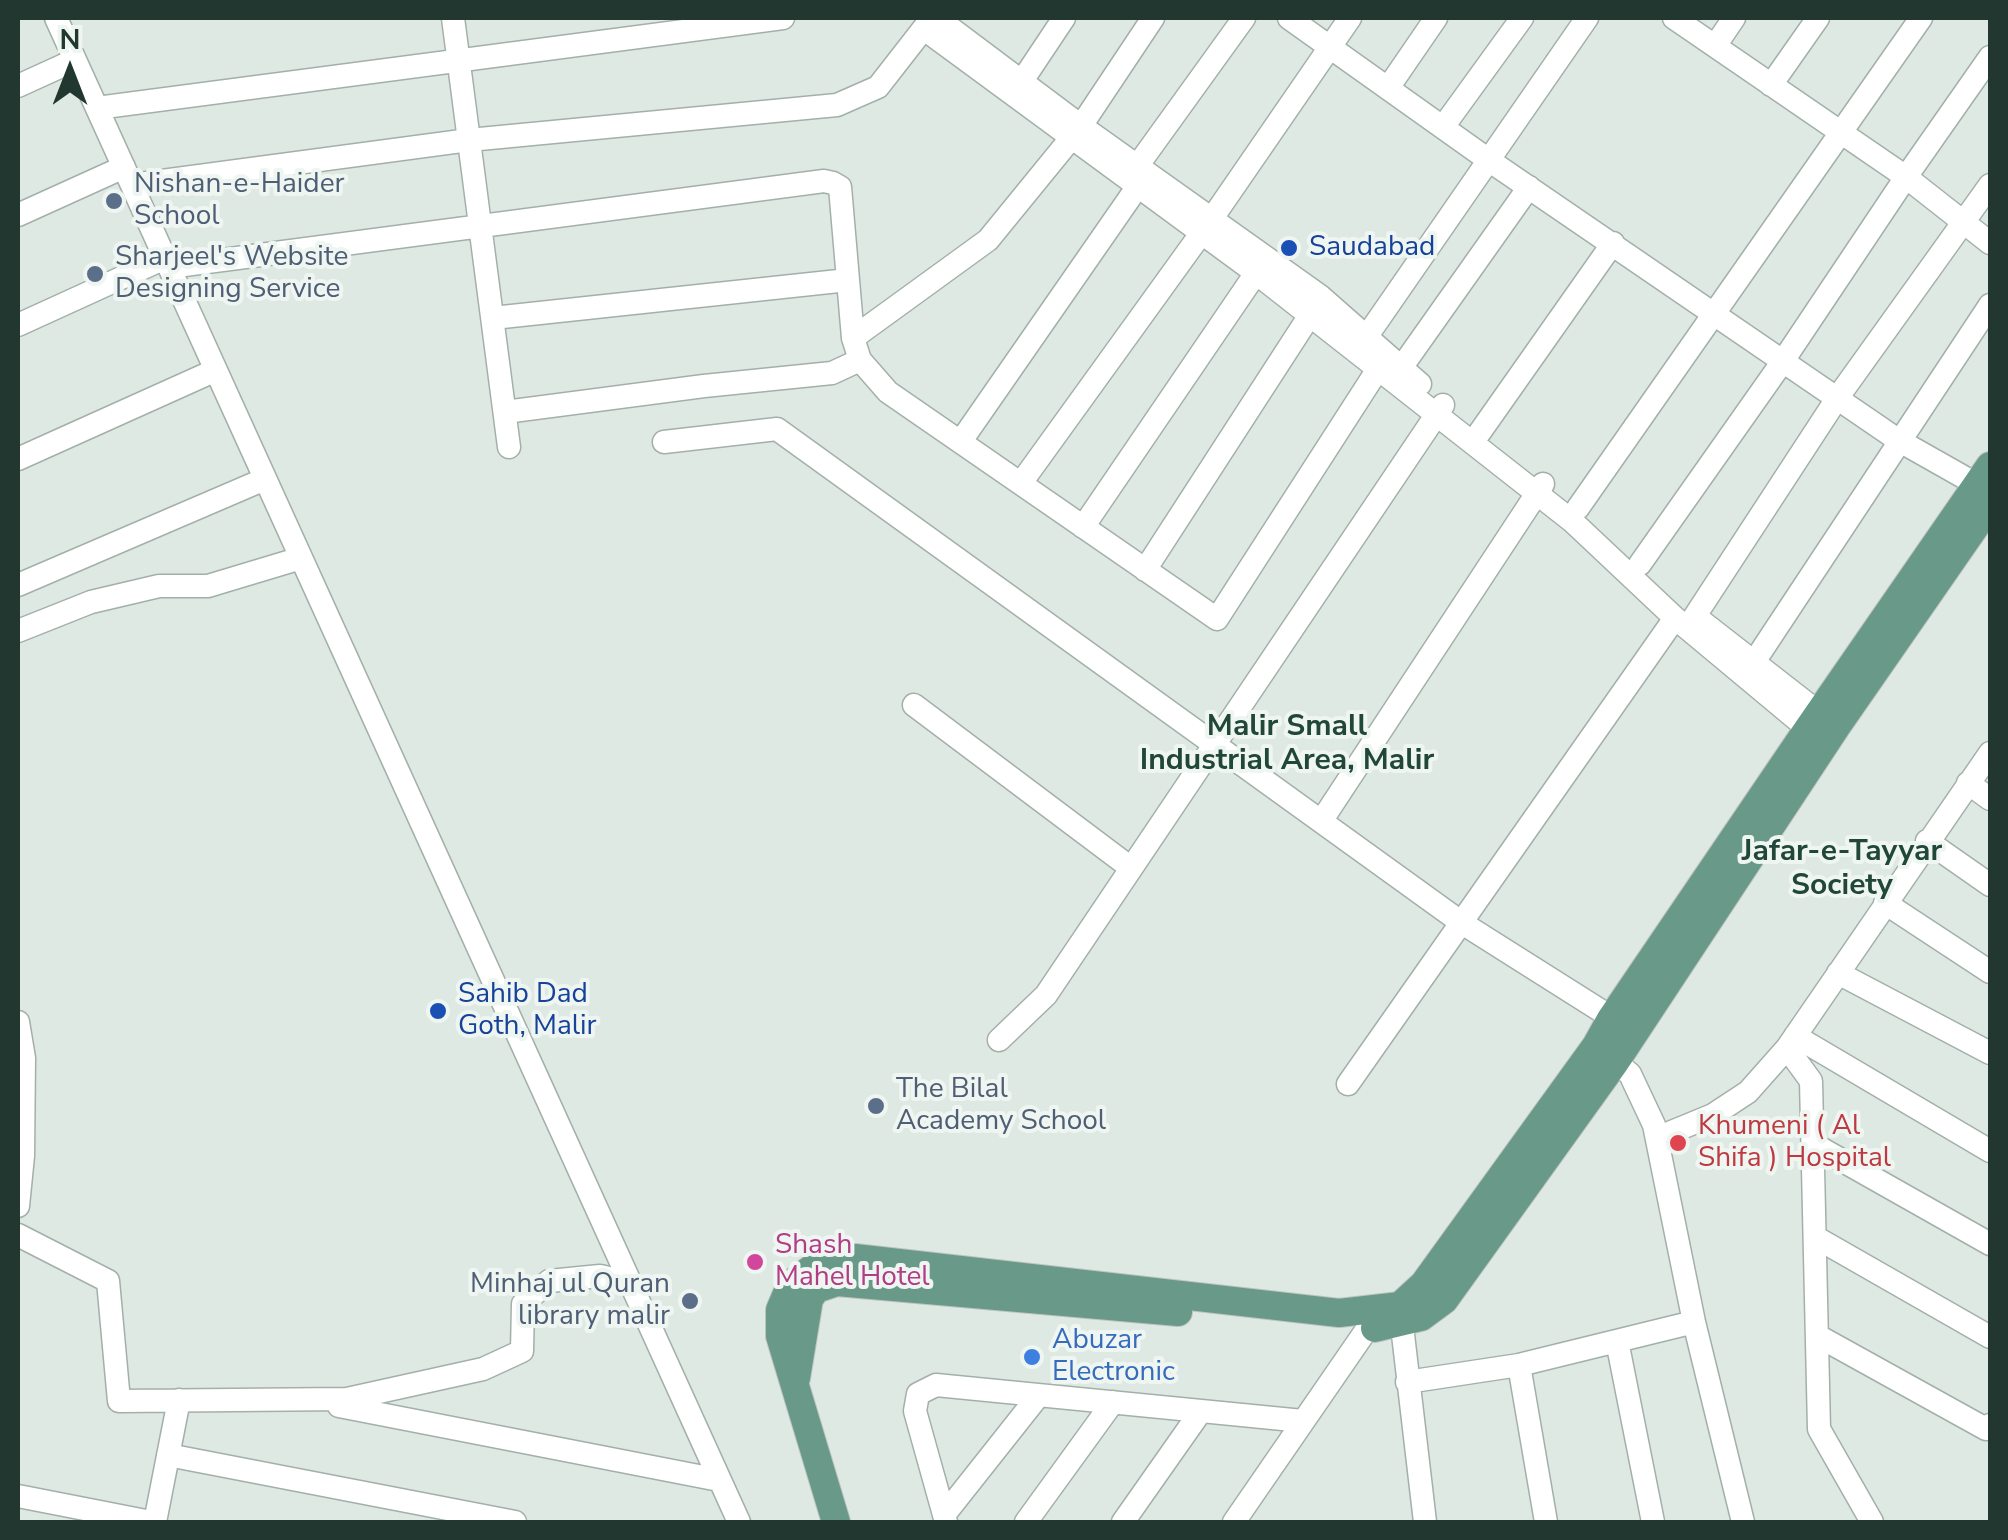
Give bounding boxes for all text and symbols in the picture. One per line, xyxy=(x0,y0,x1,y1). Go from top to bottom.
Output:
north arrow xyxy=(20,20,120,120)
text: N xyxy=(60,21,80,59)
place label: Nishan-e-Haider School xyxy=(134,168,345,234)
marker: Nishan-e-Haider School xyxy=(103,190,125,212)
place label: Saudabad xyxy=(1309,231,1435,265)
marker: Saudabad xyxy=(1278,237,1300,259)
place label: Sharjeel's Website Designing Service xyxy=(115,241,348,307)
marker: Sharjeel's Website Designing Service xyxy=(84,263,106,285)
district label: Malir Small Industrial Area, Malir xyxy=(1140,710,1434,780)
district label: Jafar-e-Tayyar Society xyxy=(1742,835,1942,906)
place label: Sahib Dad Goth, Malir xyxy=(458,978,597,1044)
marker: Sahib Dad Goth, Malir xyxy=(427,1000,449,1022)
place label: The Bilal Academy School xyxy=(896,1073,1106,1139)
marker: The Bilal Academy School xyxy=(865,1095,887,1117)
place label: Khumeni ( Al Shifa ) Hospital xyxy=(1698,1110,1891,1176)
marker: Khumeni ( Al Shifa ) Hospital xyxy=(1667,1132,1689,1154)
place label: Shash Mahel Hotel xyxy=(775,1229,930,1295)
marker: Shash Mahel Hotel xyxy=(744,1251,766,1273)
place label: Minhaj ul Quran library malir xyxy=(470,1268,670,1334)
marker: Minhaj ul Quran library malir xyxy=(679,1290,701,1312)
place label: Abuzar Electronic xyxy=(1052,1324,1175,1390)
marker: Abuzar Electronic xyxy=(1021,1346,1043,1368)

